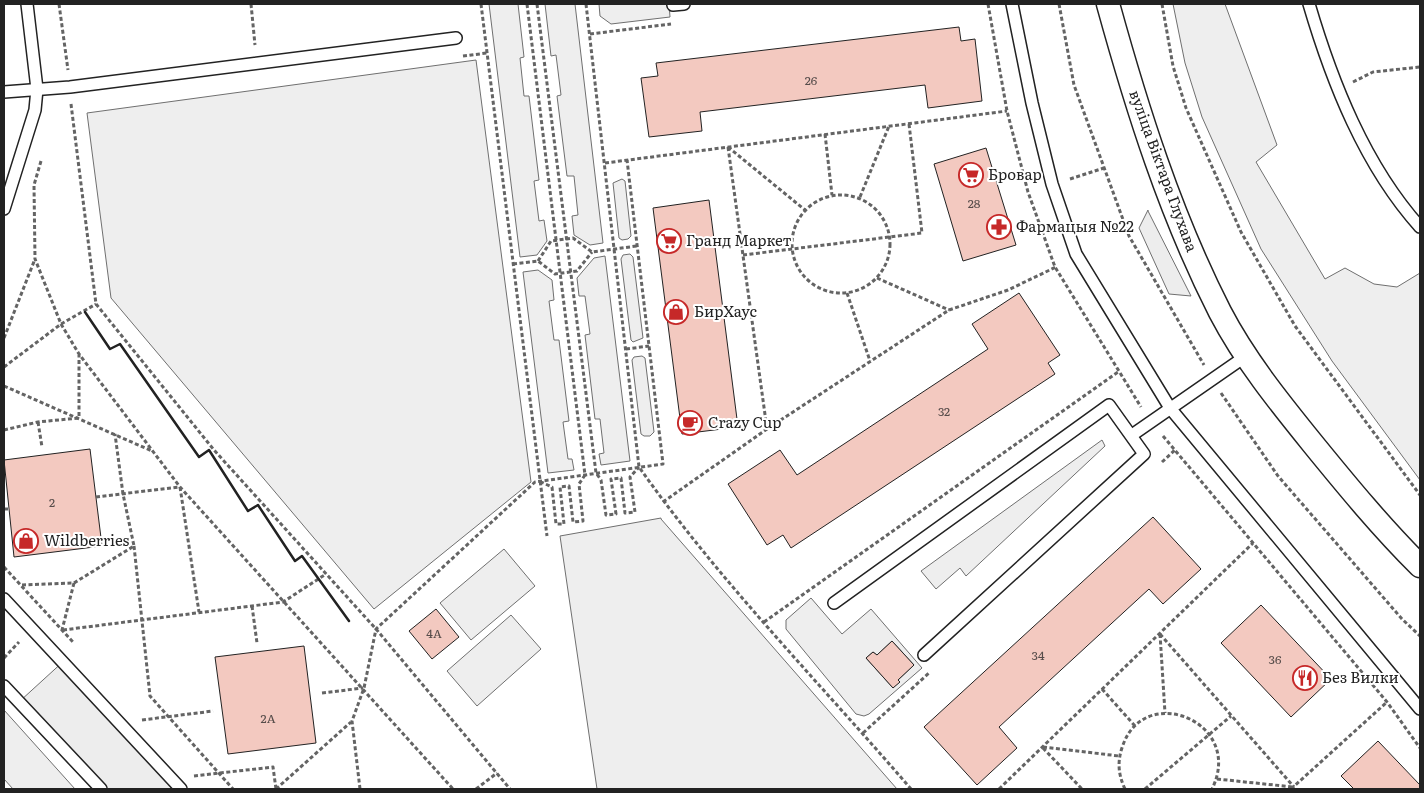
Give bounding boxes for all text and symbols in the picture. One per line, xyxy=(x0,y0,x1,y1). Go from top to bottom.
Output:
house number: 26 xyxy=(805,71,818,89)
street label: вуліца Віктара Глухава xyxy=(1124,86,1205,256)
supermarket icon: Бровар xyxy=(958,162,984,188)
place label: Бровар xyxy=(988,162,1042,185)
house number: 28 xyxy=(968,194,981,212)
pharmacy icon: Фармацыя №22 xyxy=(986,214,1012,240)
place label: Фармацыя №22 xyxy=(1016,214,1134,237)
supermarket icon: Гранд Маркет xyxy=(656,228,682,254)
place label: Гранд Маркет xyxy=(686,228,792,251)
shop icon: БирХаус xyxy=(663,299,689,325)
place label: БирХаус xyxy=(694,299,758,322)
house number: 32 xyxy=(938,402,950,420)
cafe icon: Crazy Cup xyxy=(677,410,703,436)
place label: Crazy Cup xyxy=(708,410,782,433)
house number: 2 xyxy=(49,493,55,511)
shop icon: Wildberries xyxy=(13,528,39,554)
place label: Wildberries xyxy=(44,528,130,551)
house number: 4А xyxy=(426,624,442,642)
house number: 34 xyxy=(1031,646,1045,664)
house number: 36 xyxy=(1269,650,1282,668)
restaurant icon: Без Вилки xyxy=(1292,665,1318,691)
place label: Без Вилки xyxy=(1322,665,1399,688)
house number: 2А xyxy=(261,709,276,727)

